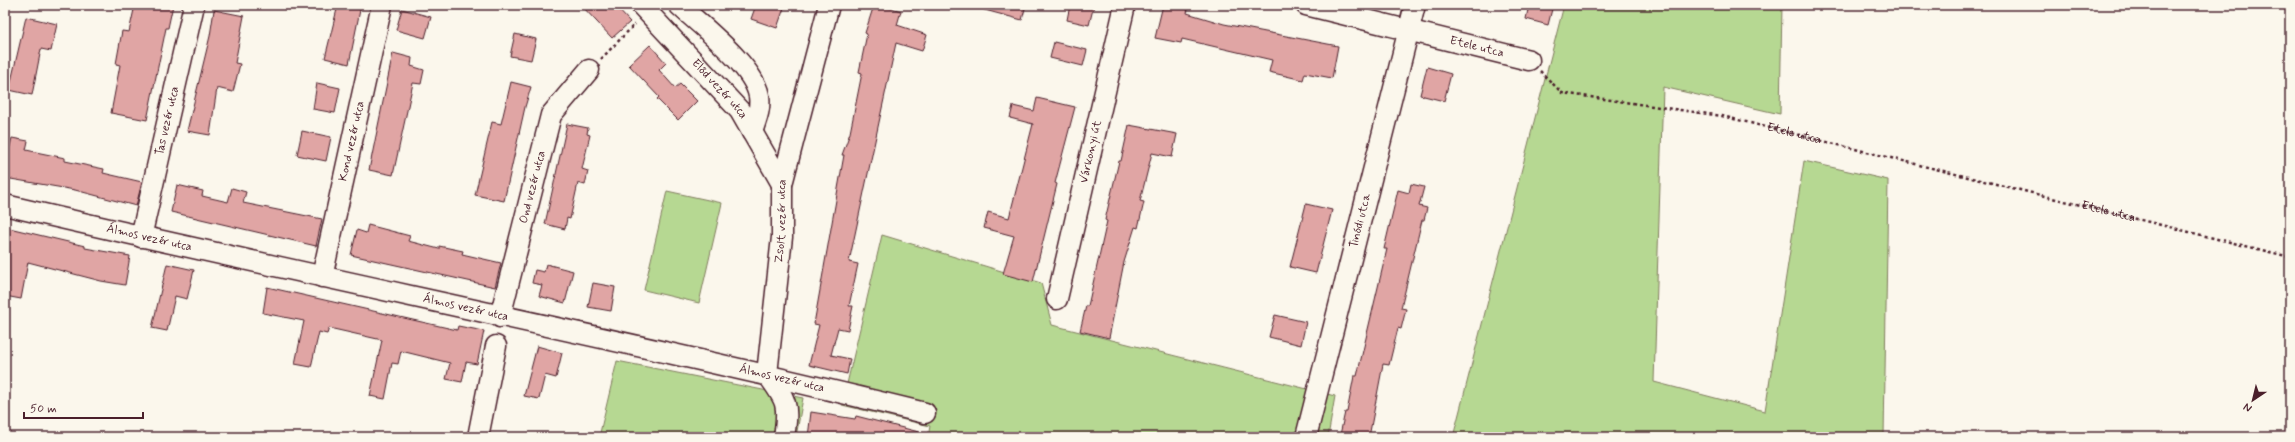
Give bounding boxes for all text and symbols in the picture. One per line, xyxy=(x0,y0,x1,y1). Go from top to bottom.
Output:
street label: Etele utca xyxy=(1448,33,1506,62)
street label: Előd vezér utca xyxy=(688,56,751,122)
street label: Tas vezér utca xyxy=(152,85,183,157)
street label: Kond vezér utca xyxy=(335,100,369,183)
street label: Várkonyi út xyxy=(1076,119,1106,185)
street label: Etele utca xyxy=(1765,119,1823,148)
street label: Ond vezér utca xyxy=(516,149,550,225)
street label: Zsolt vezér utca xyxy=(771,177,791,264)
street label: Tinódi utca xyxy=(1346,191,1375,250)
street label: Etele utca xyxy=(2080,198,2137,226)
street label: Álmos vezér utca xyxy=(105,221,194,256)
street label: Álmos vezér utca xyxy=(421,291,510,325)
street label: Álmos vezér utca xyxy=(738,361,826,397)
north arrow xyxy=(2233,380,2273,420)
scale bar xyxy=(24,394,143,420)
text: N xyxy=(2241,400,2255,415)
text: 50 m xyxy=(30,401,57,417)

